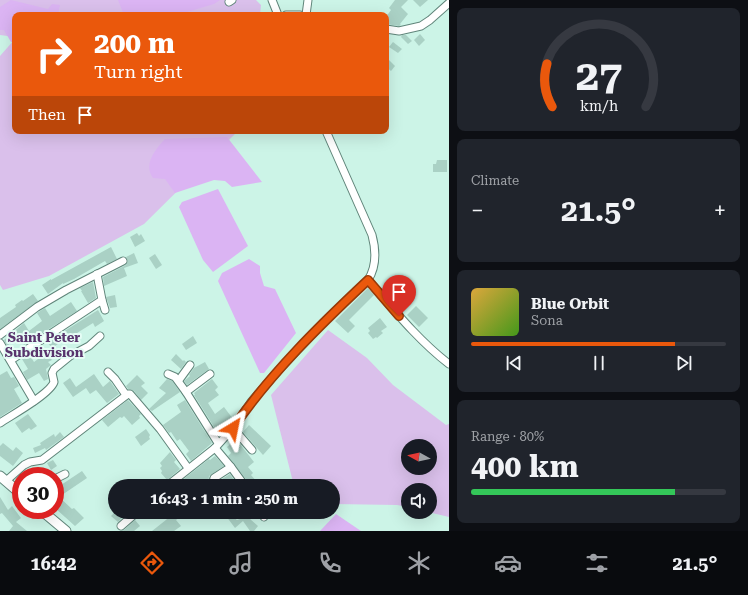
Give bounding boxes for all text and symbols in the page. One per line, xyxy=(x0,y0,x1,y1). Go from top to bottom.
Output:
text: 200 m xyxy=(94,27,175,60)
icon: right xyxy=(28,28,80,80)
text: 27 xyxy=(575,51,622,100)
text: Turn right xyxy=(94,61,182,82)
text: km/h xyxy=(579,98,618,114)
icon: arrive xyxy=(74,104,96,126)
text: Then xyxy=(28,106,66,124)
text: Climate xyxy=(471,173,519,188)
text: 21.5° xyxy=(561,193,636,228)
text: − xyxy=(471,198,483,223)
text: + xyxy=(714,198,726,223)
pin xyxy=(382,275,416,316)
icon: arrive xyxy=(388,281,410,303)
text: Blue Orbit xyxy=(531,295,609,313)
text: Sona xyxy=(531,313,563,328)
district label: Saint Peter Subdivision xyxy=(5,330,84,360)
icon: previous xyxy=(503,352,525,374)
icon: pause xyxy=(588,352,610,374)
icon: next xyxy=(673,352,695,374)
position arrow xyxy=(212,407,254,449)
text: Range · 80% xyxy=(471,429,544,444)
north arrow xyxy=(401,439,437,475)
map controls xyxy=(401,439,437,519)
text: 400 km xyxy=(471,449,579,484)
speed limit sign: 30 xyxy=(12,467,64,519)
button: sound xyxy=(401,483,437,519)
text: 16:43 · 1 min · 250 m xyxy=(150,490,298,508)
icon: directions xyxy=(138,549,166,577)
icon: music xyxy=(227,549,255,577)
icon: phone xyxy=(316,549,344,577)
icon: climate xyxy=(405,549,433,577)
icon: car xyxy=(494,549,522,577)
icon: filters xyxy=(583,549,611,577)
text: 16:42 xyxy=(31,553,77,574)
text: 21.5° xyxy=(673,553,717,574)

